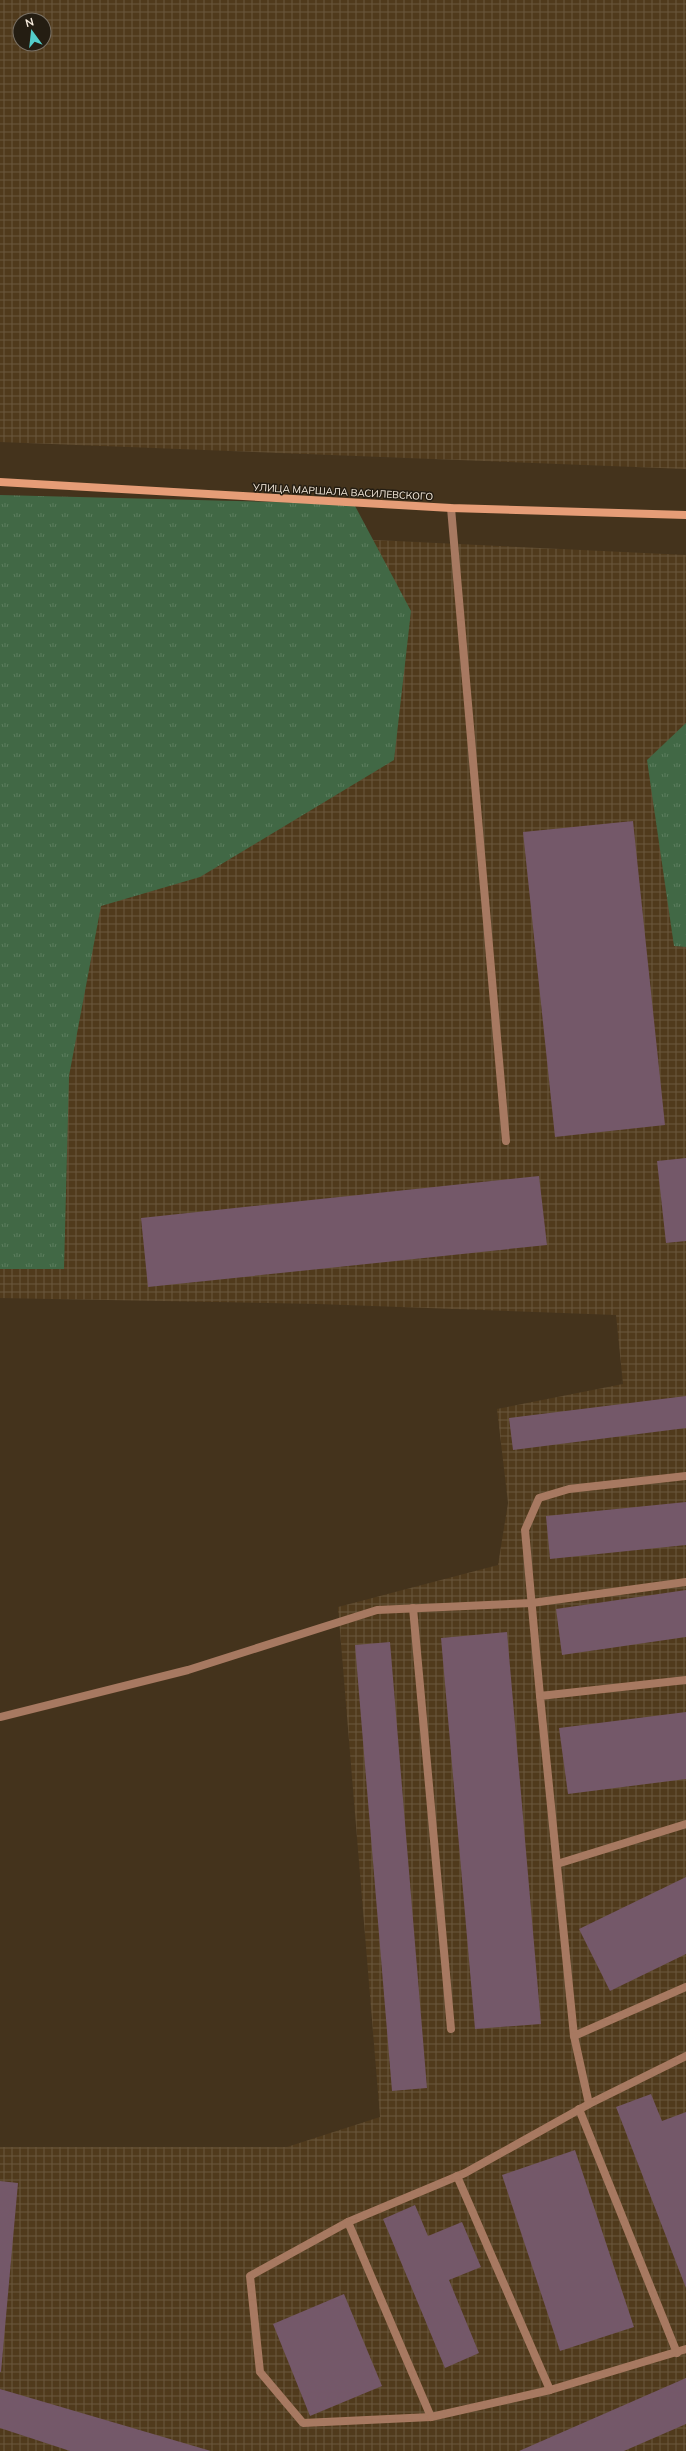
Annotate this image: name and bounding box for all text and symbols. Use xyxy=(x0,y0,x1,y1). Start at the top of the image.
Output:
north arrow xyxy=(12,12,52,52)
text: N xyxy=(24,15,35,30)
street label: УЛИЦА МАРШАЛА ВАСИЛЕВСКОГО xyxy=(251,481,434,503)

